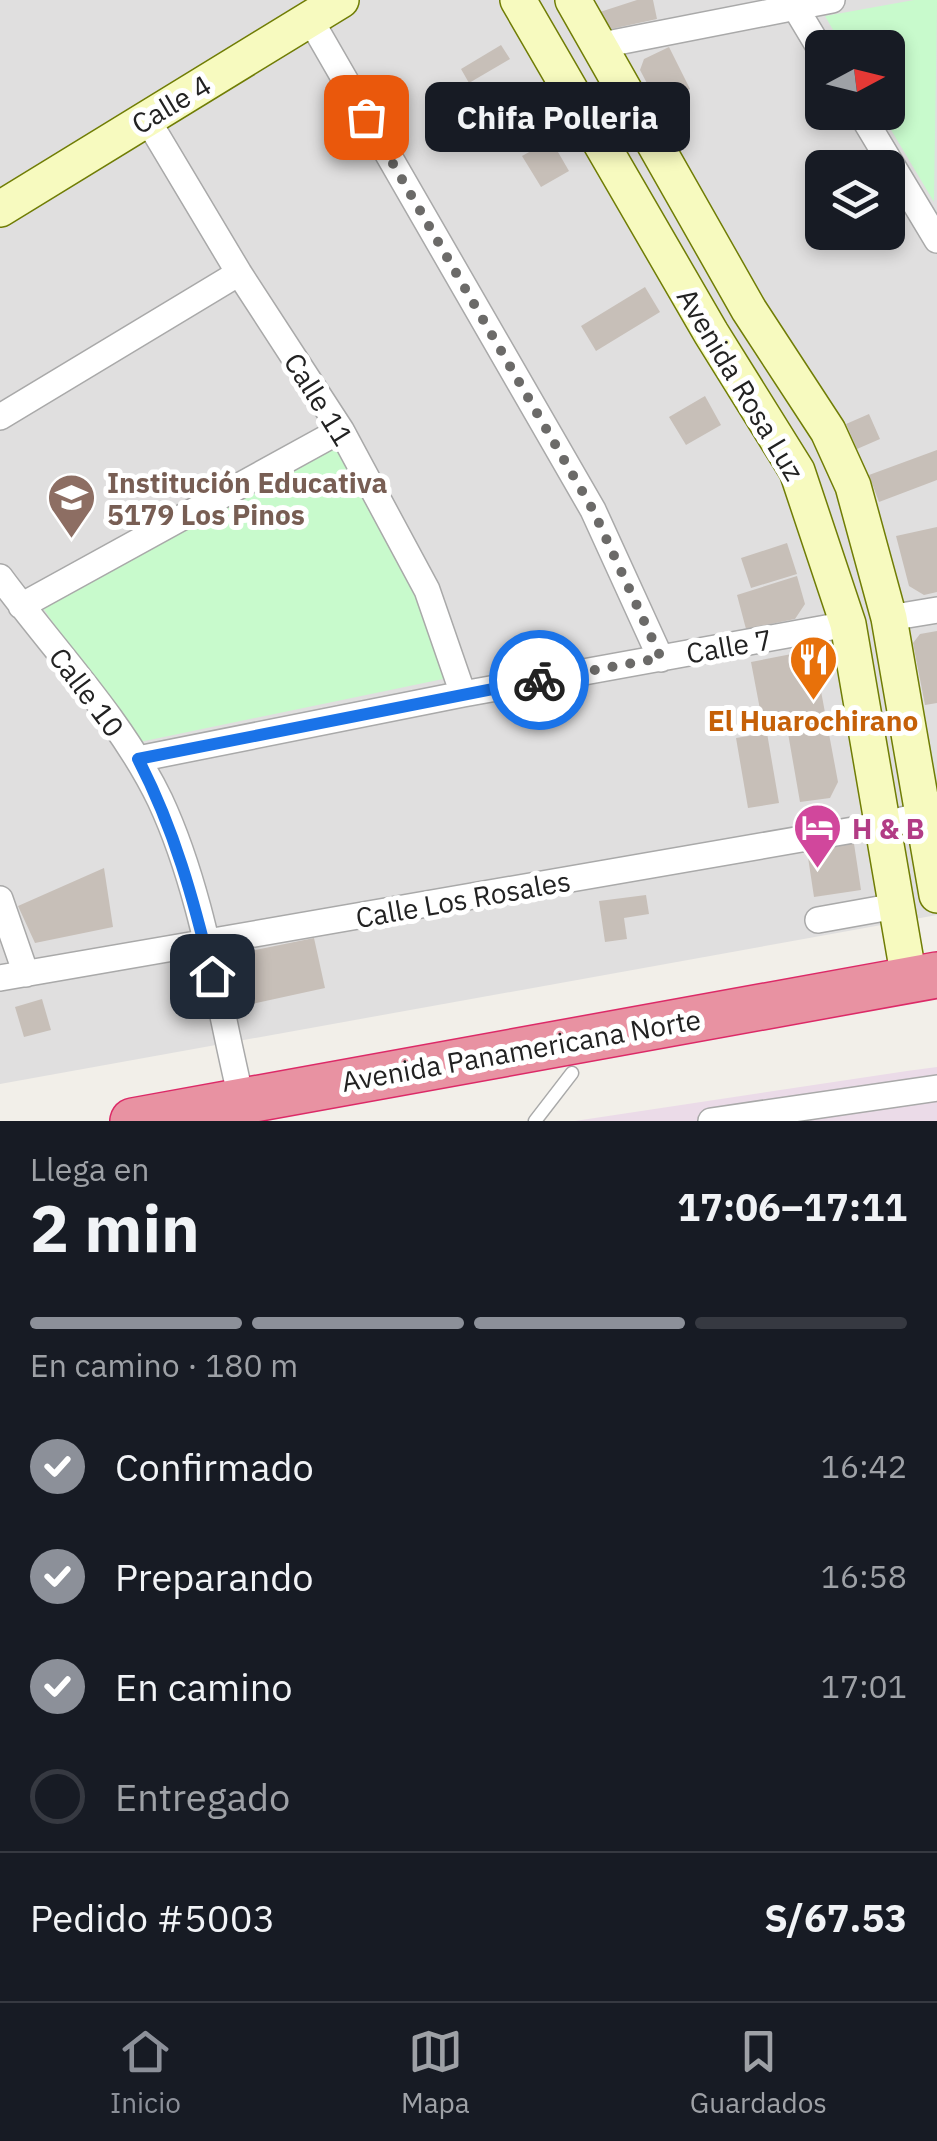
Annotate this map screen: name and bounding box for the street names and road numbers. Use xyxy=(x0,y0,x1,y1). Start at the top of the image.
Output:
street label: Calle 4 xyxy=(125,66,217,142)
street label: Avenida Rosa Luz xyxy=(669,281,813,487)
street label: Calle 11 xyxy=(276,346,362,452)
street label: Calle 7 xyxy=(683,620,775,672)
street label: Calle 10 xyxy=(41,640,133,744)
street label: Calle Los Rosales xyxy=(353,862,573,936)
street label: Avenida Panamericana Norte xyxy=(339,1000,703,1100)

